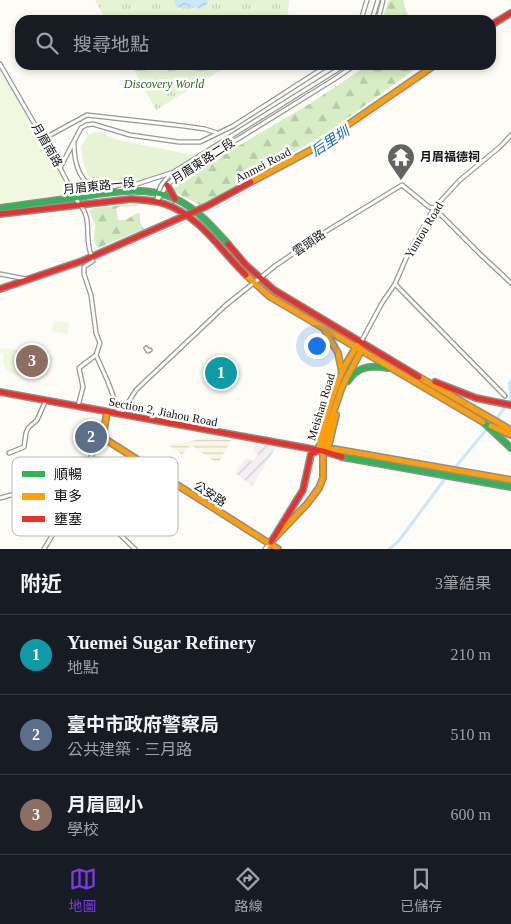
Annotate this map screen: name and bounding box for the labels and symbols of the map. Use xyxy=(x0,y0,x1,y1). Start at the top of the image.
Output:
park label: Discovery World xyxy=(123,77,205,91)
street label: 月眉南路 xyxy=(29,121,65,169)
water label: 后里圳 xyxy=(309,123,354,159)
street label: 月眉東路二段 xyxy=(169,136,237,186)
temple icon: 月眉福德祠 xyxy=(386,142,416,181)
street label: Anmei Road xyxy=(233,145,293,185)
place label: 月眉福德祠 xyxy=(420,150,480,164)
street label: 月眉東路一段 xyxy=(62,175,136,197)
street label: Yuntou Road xyxy=(402,199,446,261)
street label: 雲頭路 xyxy=(290,227,328,259)
your location xyxy=(304,333,330,359)
pin: 3 xyxy=(16,342,48,380)
pin: 1 xyxy=(205,354,237,392)
street label: Meishan Road xyxy=(304,372,338,442)
street label: Section 2, Jiahou Road xyxy=(107,395,219,429)
pin: 2 xyxy=(75,418,107,456)
legend xyxy=(12,457,178,536)
text: 順暢 xyxy=(54,467,82,482)
street label: 公安路 xyxy=(191,478,229,510)
text: 車多 xyxy=(54,489,82,504)
text: 壅塞 xyxy=(54,511,82,527)

